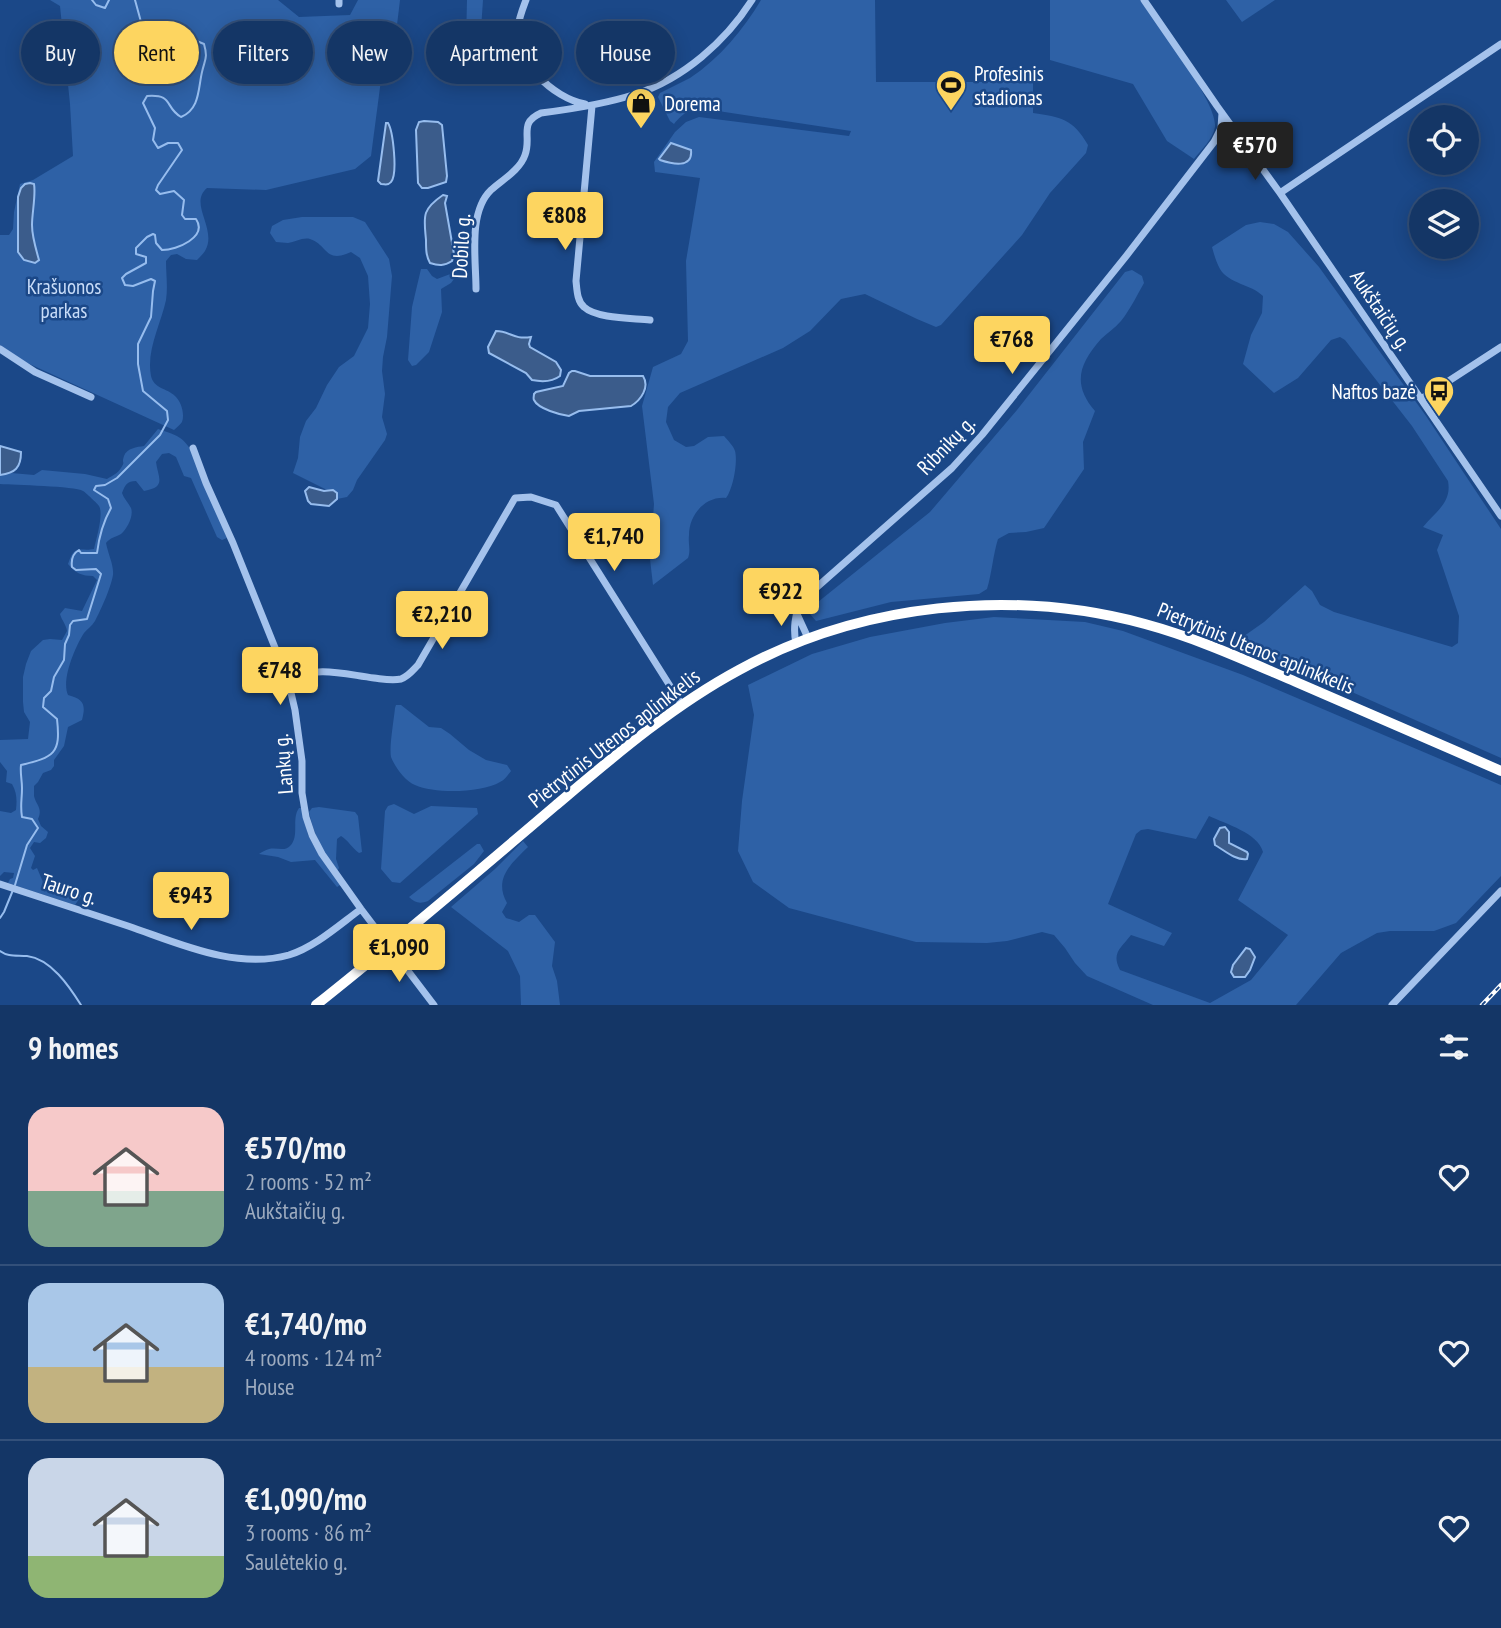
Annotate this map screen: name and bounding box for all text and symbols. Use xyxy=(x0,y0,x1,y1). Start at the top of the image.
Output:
chip: Buy xyxy=(21,21,100,84)
chip: Rent xyxy=(114,21,199,84)
chip: Filters xyxy=(213,21,313,84)
chip: New xyxy=(327,21,412,84)
chip: Apartment xyxy=(426,21,562,84)
chip: House xyxy=(576,21,675,84)
place label: Profesinis stadionas xyxy=(974,60,1044,111)
sports icon: Profesinis stadionas xyxy=(934,68,968,112)
shop icon: Dorema xyxy=(624,86,658,130)
place label: Dorema xyxy=(664,90,721,117)
map controls xyxy=(1409,105,1479,259)
button: locate xyxy=(1409,105,1479,175)
pin: €570 xyxy=(1214,122,1296,182)
text: €570 xyxy=(1233,130,1277,159)
button: layers xyxy=(1409,189,1479,259)
pin: €808 xyxy=(524,192,606,252)
text: €808 xyxy=(543,200,587,229)
street label: Dobilo g. xyxy=(446,213,476,279)
street label: Aukštaičių g. xyxy=(1344,265,1418,355)
park label: Krašuonos parkas xyxy=(27,273,101,324)
pin: €768 xyxy=(971,316,1053,376)
text: €768 xyxy=(990,324,1034,353)
bus stop icon: Naftos bazė xyxy=(1422,374,1456,418)
place label: Naftos bazė xyxy=(1331,378,1416,405)
street label: Ribnikų g. xyxy=(911,410,981,480)
pin: €1,740 xyxy=(557,514,671,573)
text: €1,740 xyxy=(584,521,644,550)
pin: €922 xyxy=(740,568,822,628)
text: €922 xyxy=(759,576,803,605)
pin: €2,210 xyxy=(385,592,499,651)
street label: Pietrytinis Utenos aplinkkelis xyxy=(1153,596,1359,700)
text: €2,210 xyxy=(412,599,472,628)
pin: €748 xyxy=(239,648,321,707)
text: €748 xyxy=(258,655,302,684)
street label: Pietrytinis Utenos aplinkkelis xyxy=(523,663,705,813)
street label: Lankų g. xyxy=(267,733,299,795)
street label: Tauro g. xyxy=(38,867,100,911)
pin: €943 xyxy=(150,872,232,932)
text: €943 xyxy=(169,880,213,909)
pin: €1,090 xyxy=(342,925,456,984)
text: €1,090 xyxy=(369,932,429,961)
text: 9 homes xyxy=(28,1028,119,1067)
icon: filters xyxy=(1435,1028,1473,1066)
text: €570/mo xyxy=(245,1128,346,1167)
icon: home xyxy=(84,1135,168,1219)
icon: heart xyxy=(1435,1158,1473,1196)
text: 2 rooms · 52 m² xyxy=(245,1167,372,1196)
text: Aukštaičių g. xyxy=(245,1196,345,1225)
text: €1,740/mo xyxy=(245,1304,367,1343)
icon: home xyxy=(84,1311,168,1395)
icon: heart xyxy=(1435,1334,1473,1372)
text: 4 rooms · 124 m² xyxy=(245,1343,382,1372)
text: House xyxy=(245,1372,295,1401)
text: €1,090/mo xyxy=(245,1479,367,1518)
icon: home xyxy=(84,1486,168,1570)
icon: heart xyxy=(1435,1509,1473,1547)
text: 3 rooms · 86 m² xyxy=(245,1518,372,1547)
text: Saulėtekio g. xyxy=(245,1547,347,1576)

